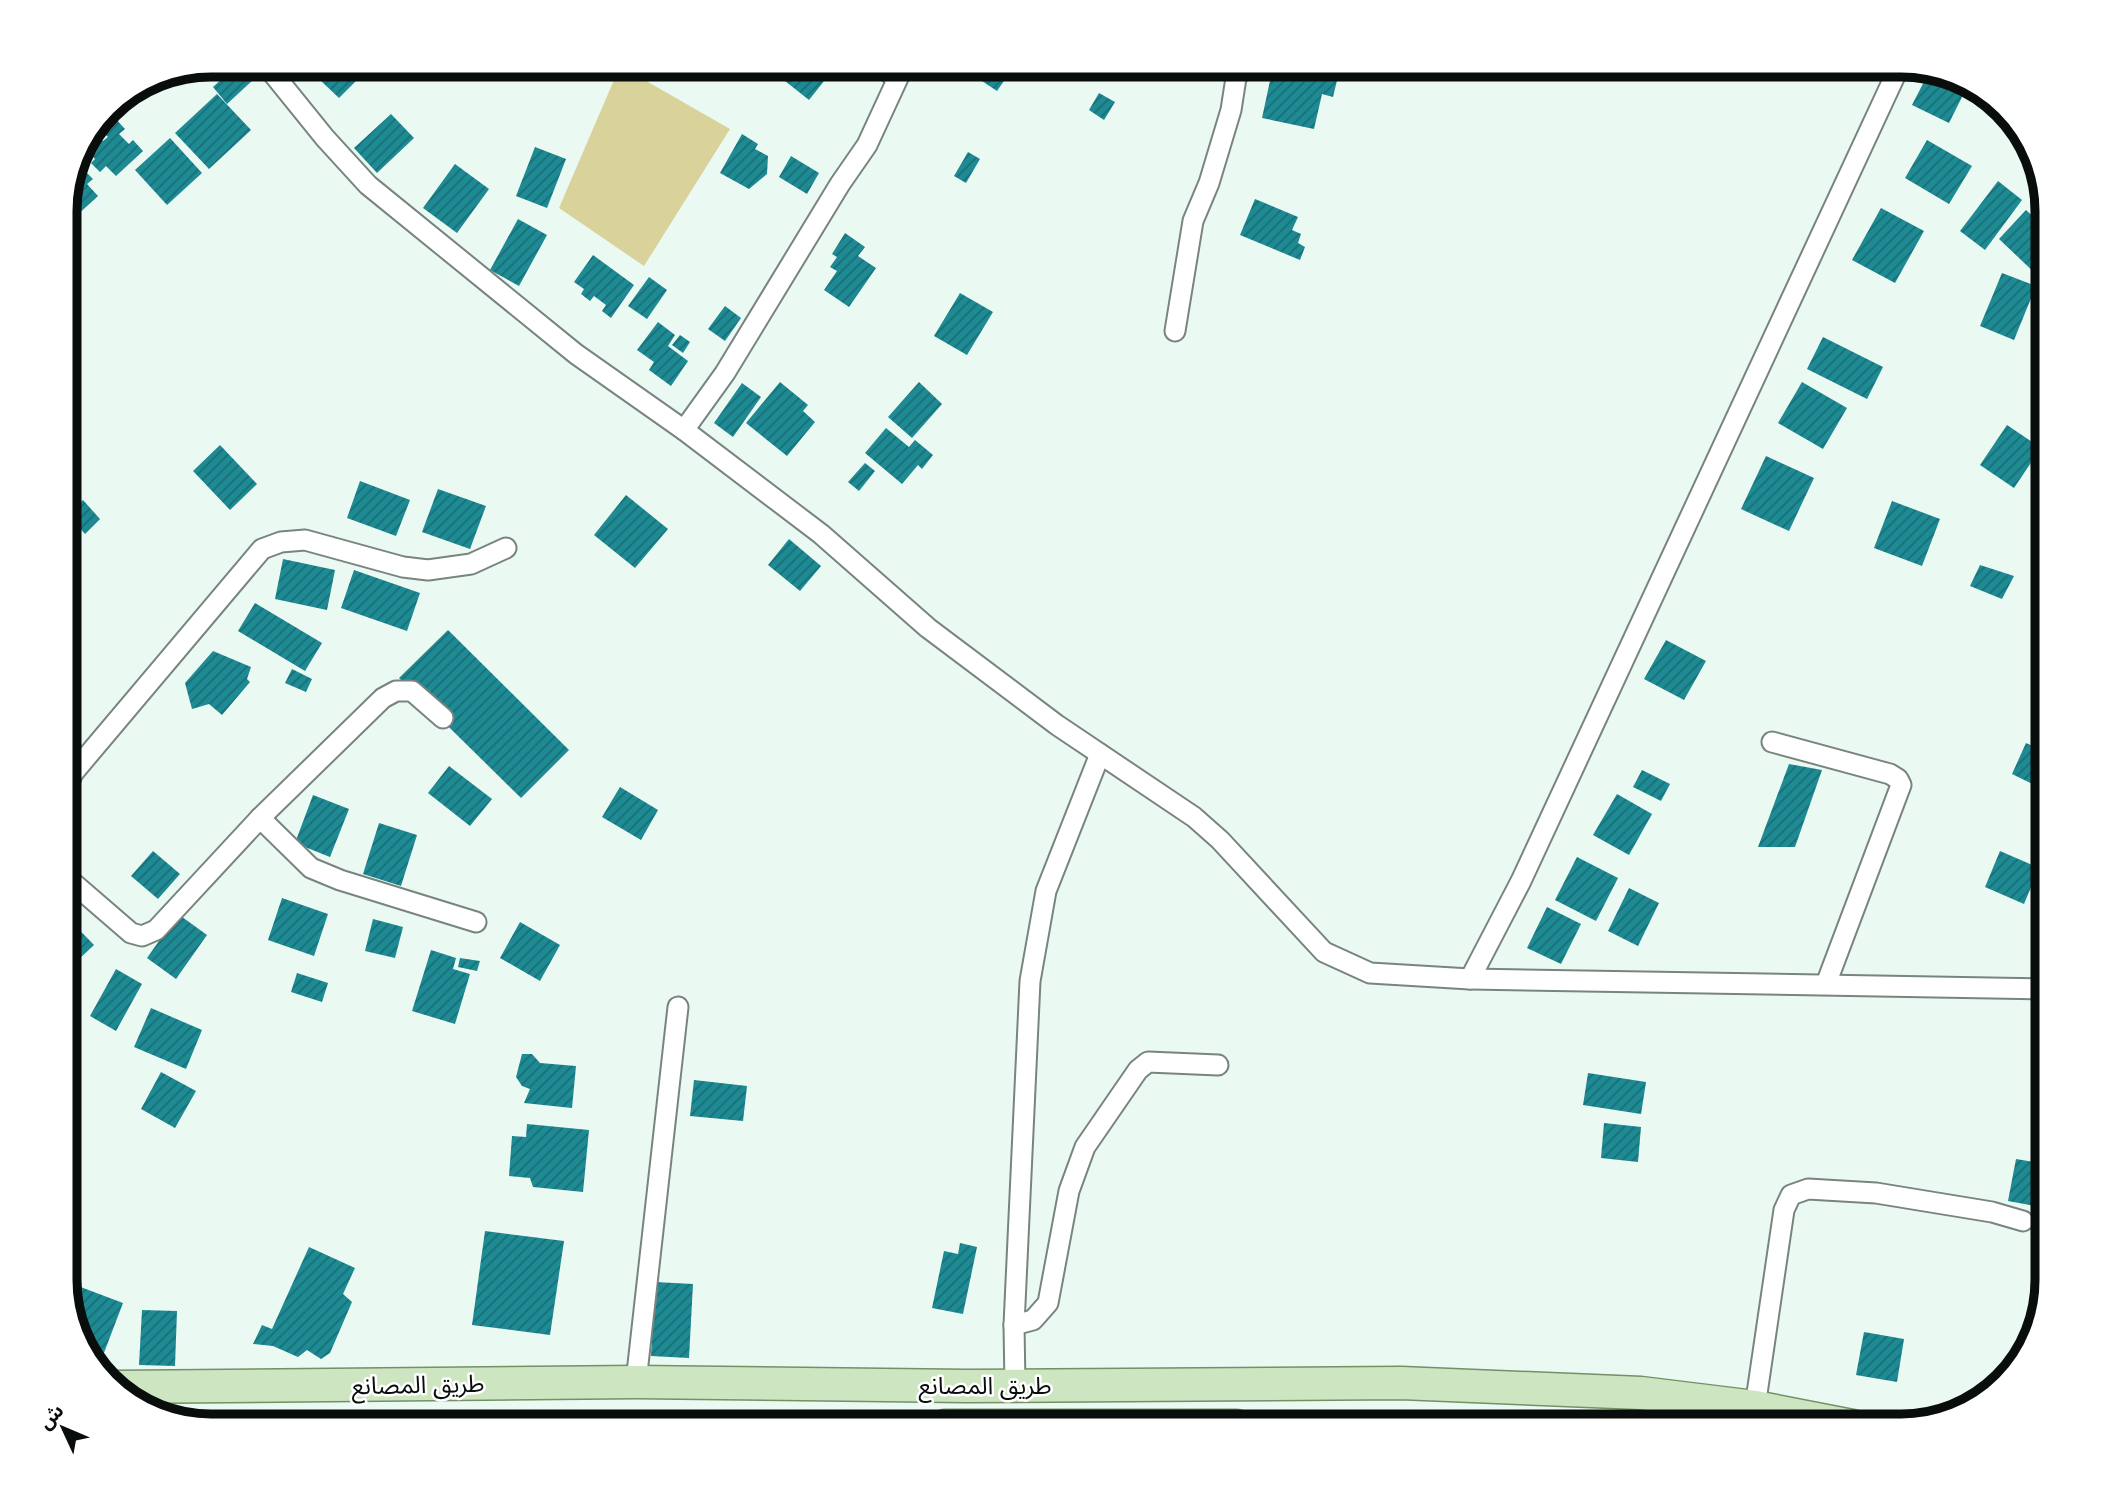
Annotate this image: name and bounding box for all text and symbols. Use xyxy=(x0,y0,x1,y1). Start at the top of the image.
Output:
street label: طريق المصانع xyxy=(351,1368,485,1403)
street label: طريق المصانع xyxy=(919,1370,1051,1403)
north arrow xyxy=(28,1393,98,1463)
text: ش xyxy=(33,1398,68,1434)

